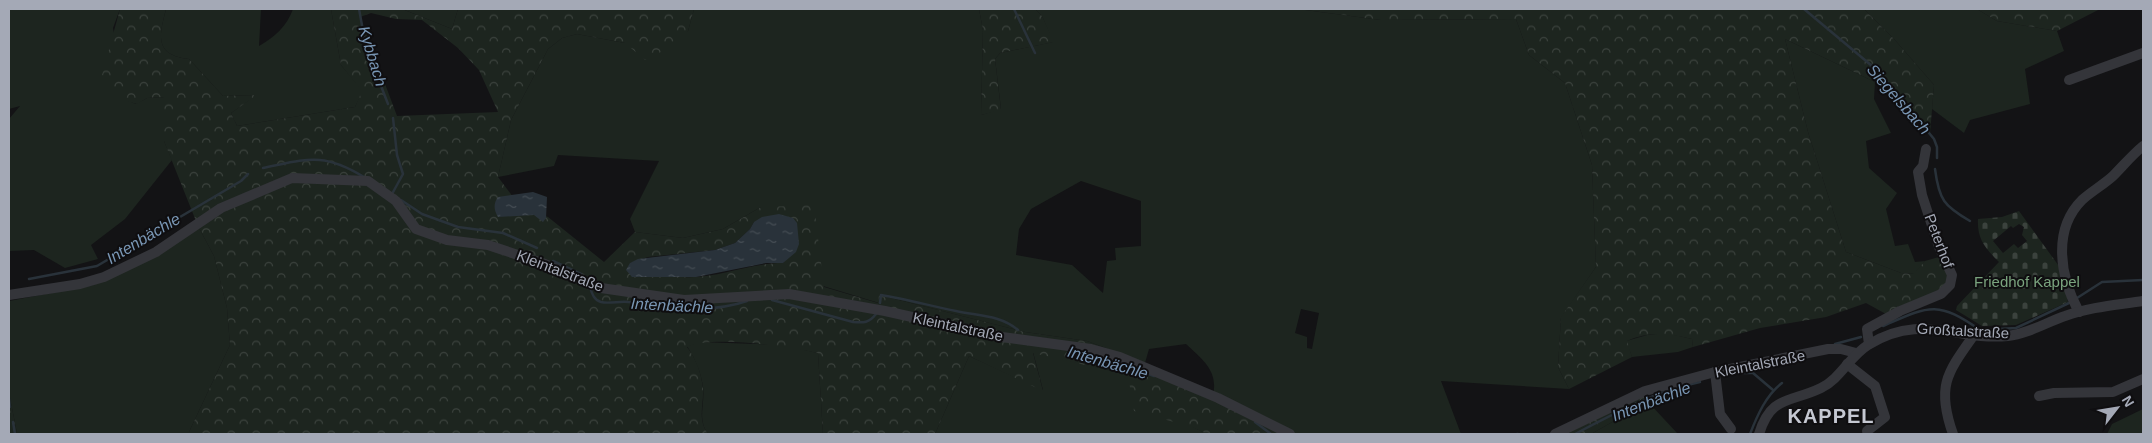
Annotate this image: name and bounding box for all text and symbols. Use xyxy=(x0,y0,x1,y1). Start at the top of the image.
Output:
water label: Kybbach xyxy=(355,24,390,89)
water label: Siegelsbach xyxy=(1864,61,1934,138)
water label: Intenbächle xyxy=(103,210,183,267)
street label: Peterhof xyxy=(1921,211,1958,271)
street label: Kleintalstraße xyxy=(514,246,606,295)
park label: Friedhof Kappel xyxy=(1974,273,2080,290)
water label: Intenbächle xyxy=(630,295,714,316)
street label: Kleintalstraße xyxy=(911,309,1005,344)
street label: Großtalstraße xyxy=(1916,320,2010,341)
water label: Intenbächle xyxy=(1066,343,1150,382)
street label: Kleintalstraße xyxy=(1713,346,1807,381)
water label: Intenbächle xyxy=(1610,379,1693,424)
north arrow xyxy=(2092,383,2142,433)
text: N xyxy=(2119,393,2138,410)
district label: KAPPEL xyxy=(1787,405,1875,427)

